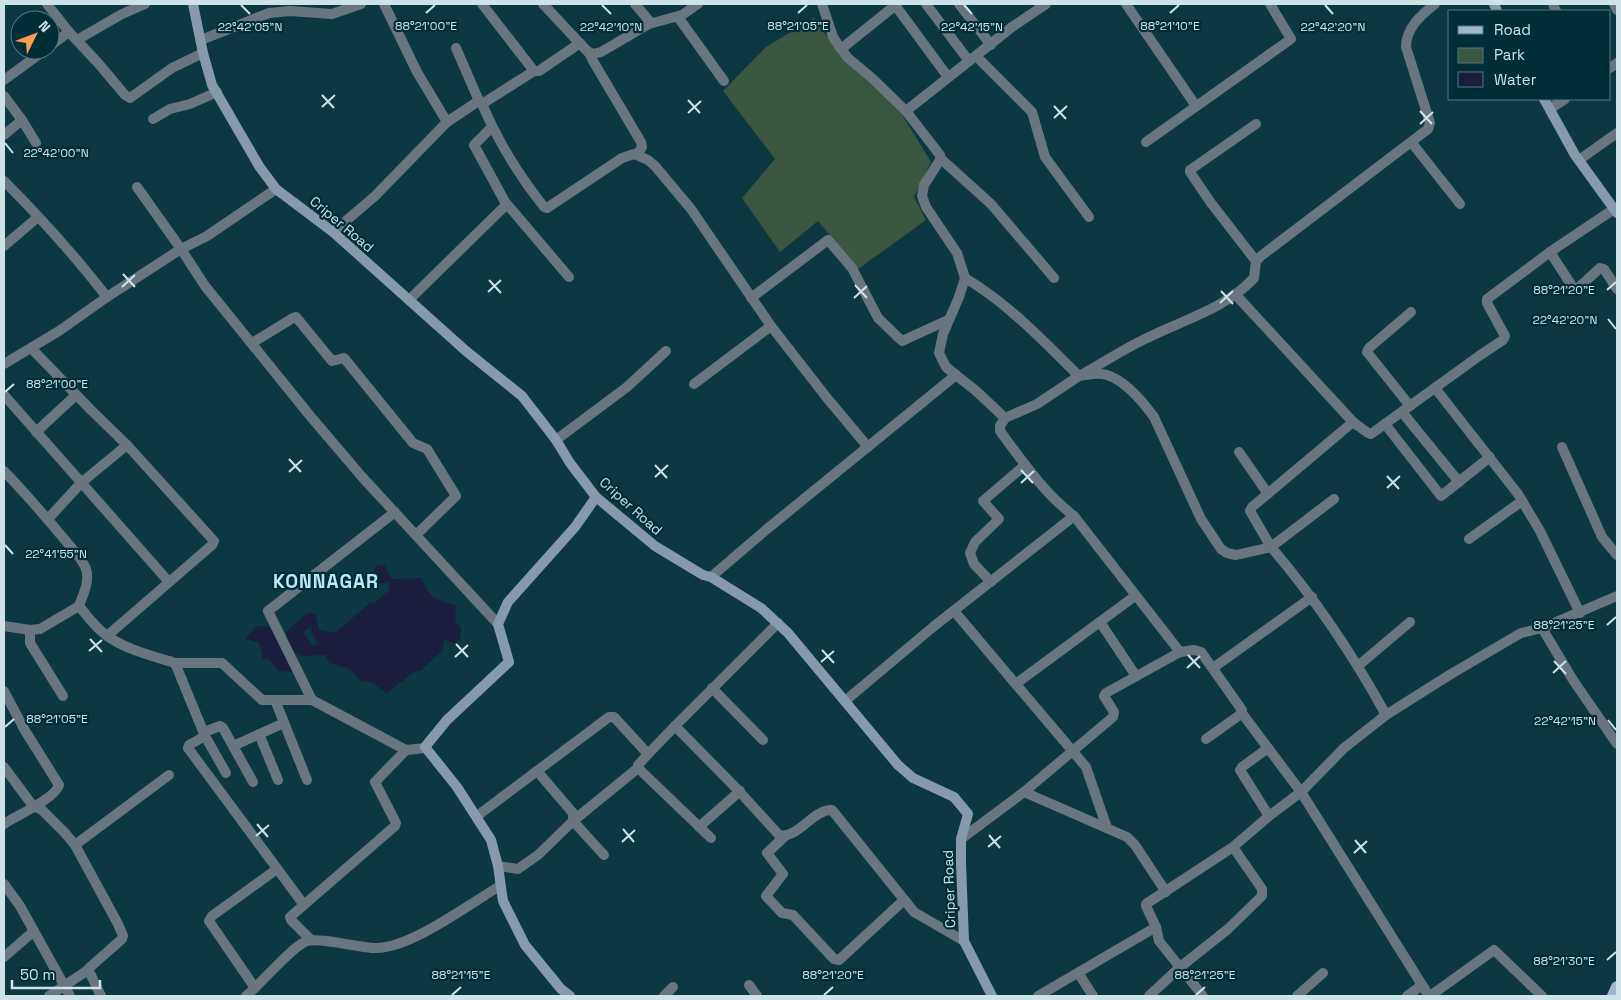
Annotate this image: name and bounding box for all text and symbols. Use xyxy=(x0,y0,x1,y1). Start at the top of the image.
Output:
north arrow xyxy=(10,10,60,60)
legend xyxy=(1448,10,1611,100)
text: N xyxy=(35,17,54,36)
text: 88°21'00"E xyxy=(395,18,457,34)
text: 88°21'05"E xyxy=(767,18,829,34)
text: 88°21'10"E xyxy=(1140,18,1200,34)
text: 22°42'05"N xyxy=(218,19,282,35)
text: 22°42'10"N xyxy=(580,19,642,35)
text: 22°42'15"N xyxy=(941,19,1003,35)
text: 22°42'20"N xyxy=(1301,19,1365,35)
text: Road xyxy=(1494,20,1531,39)
text: Park xyxy=(1494,45,1525,64)
text: Water xyxy=(1494,70,1537,89)
text: 22°42'00"N xyxy=(23,145,89,161)
street label: Criper Road xyxy=(306,192,378,256)
text: 88°21'20"E xyxy=(1533,282,1595,298)
text: 22°42'20"N xyxy=(1533,312,1597,328)
text: 88°21'00"E xyxy=(26,376,88,392)
street label: Criper Road xyxy=(596,473,666,539)
text: 22°41'55"N xyxy=(25,546,87,562)
district label: KONNAGAR xyxy=(273,569,379,594)
text: 88°21'25"E xyxy=(1533,617,1595,633)
text: 88°21'05"E xyxy=(26,711,88,727)
text: 22°42'15"N xyxy=(1534,713,1596,729)
street label: Criper Road xyxy=(939,850,959,928)
text: 88°21'30"E xyxy=(1533,953,1595,969)
scale bar xyxy=(12,958,100,990)
text: 50 m xyxy=(20,965,55,984)
text: 88°21'15"E xyxy=(432,967,491,983)
text: 88°21'20"E xyxy=(802,967,864,983)
text: 88°21'25"E xyxy=(1174,967,1236,983)

